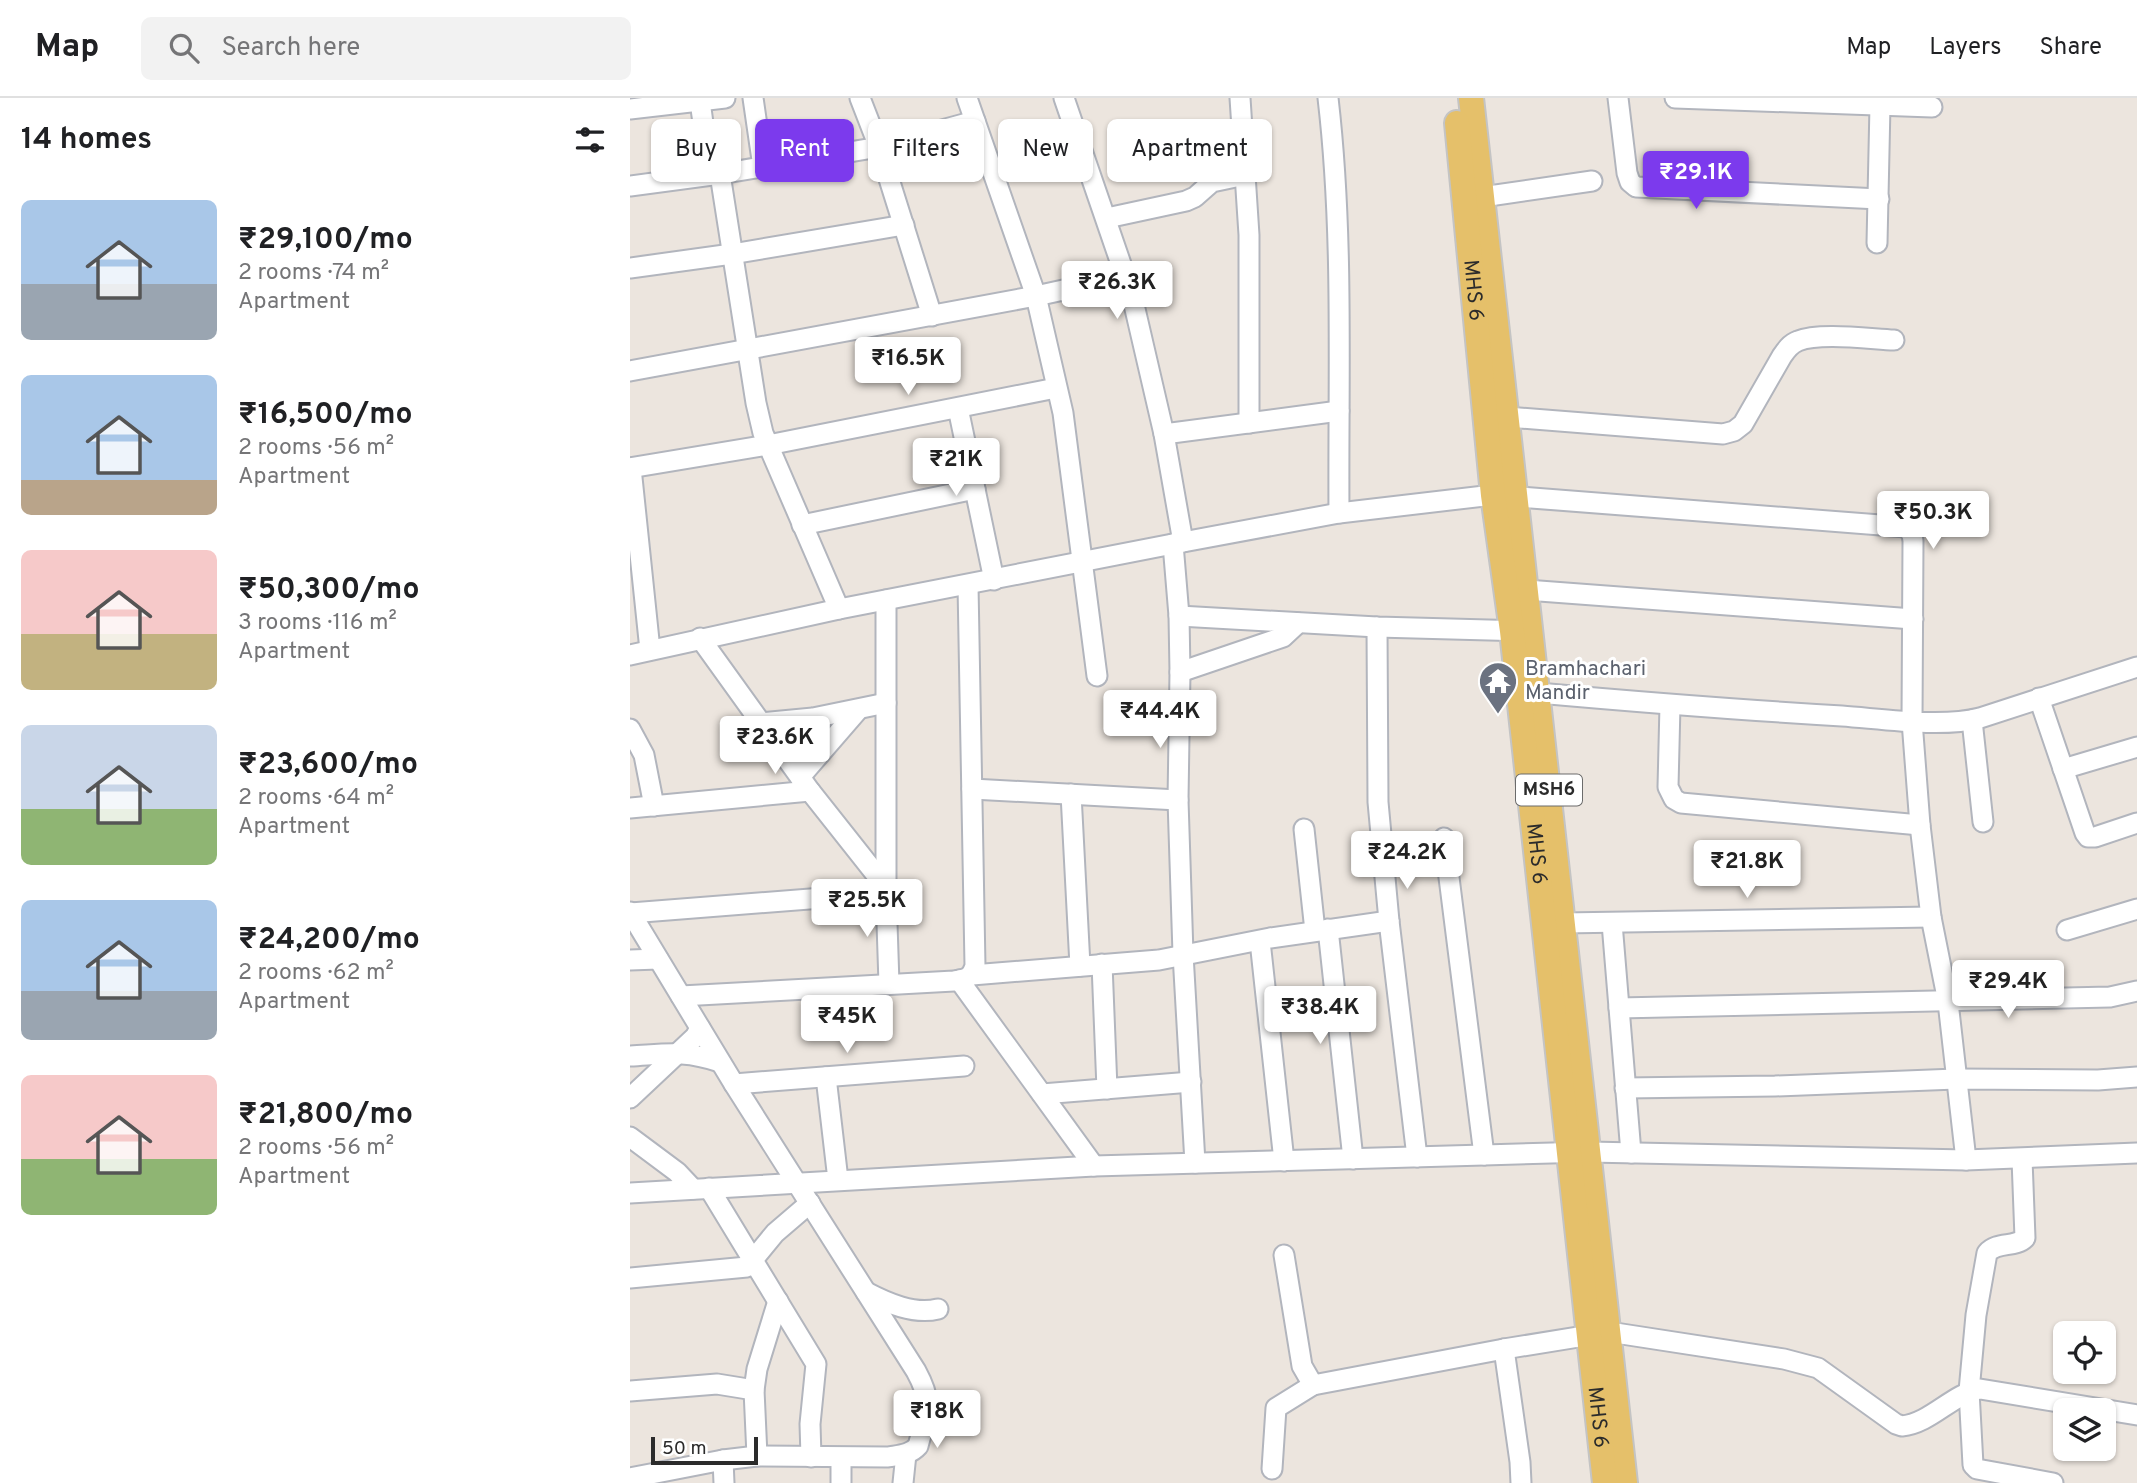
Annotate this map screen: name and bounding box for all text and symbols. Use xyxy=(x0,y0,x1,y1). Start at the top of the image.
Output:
search box xyxy=(141,17,631,80)
text: Map xyxy=(35,27,99,69)
icon: search xyxy=(165,29,203,67)
text: Search here xyxy=(221,32,360,65)
text: Map xyxy=(1846,33,1891,63)
text: Layers xyxy=(1929,33,2001,63)
text: Share xyxy=(2039,33,2102,63)
chip: Buy xyxy=(651,119,741,182)
chip: Rent xyxy=(755,119,854,182)
chip: Filters xyxy=(868,119,984,182)
chip: New xyxy=(998,119,1093,182)
chip: Apartment xyxy=(1107,119,1272,182)
icon: filters xyxy=(571,121,609,159)
text: 14 homes xyxy=(21,122,152,159)
pin: ₹29.1K xyxy=(1639,152,1753,211)
text: ₹29.1K xyxy=(1659,159,1733,188)
text: ₹29,100/mo xyxy=(238,222,413,259)
icon: home xyxy=(77,228,161,312)
street label: MHS 6 xyxy=(1457,258,1490,322)
text: 2 rooms · 74 m² xyxy=(238,259,389,288)
pin: ₹26.3K xyxy=(1060,262,1174,321)
text: ₹26.3K xyxy=(1078,269,1156,298)
text: Apartment xyxy=(238,288,350,317)
pin: ₹16.5K xyxy=(851,338,965,397)
text: ₹16.5K xyxy=(871,345,945,374)
text: ₹16,500/mo xyxy=(238,397,413,434)
icon: home xyxy=(77,403,161,487)
text: 2 rooms · 56 m² xyxy=(238,434,394,463)
pin: ₹21K xyxy=(915,438,997,498)
text: ₹21K xyxy=(929,446,983,475)
text: Apartment xyxy=(238,463,350,492)
pin: ₹50.3K xyxy=(1876,491,1990,551)
text: ₹50.3K xyxy=(1893,499,1973,528)
text: ₹50,300/mo xyxy=(238,572,419,609)
icon: home xyxy=(77,578,161,662)
text: 3 rooms · 116 m² xyxy=(238,609,397,638)
text: Apartment xyxy=(238,638,350,667)
place label: Bramhachari Mandir xyxy=(1525,656,1646,707)
temple icon: Bramhachari Mandir xyxy=(1477,660,1519,715)
pin: ₹44.4K xyxy=(1103,690,1217,750)
text: ₹44.4K xyxy=(1119,698,1201,727)
pin: ₹23.6K xyxy=(718,716,832,776)
text: ₹23.6K xyxy=(736,724,814,753)
text: ₹23,600/mo xyxy=(238,747,418,784)
icon: home xyxy=(77,753,161,837)
road number: MSH6 xyxy=(1516,775,1582,806)
text: 2 rooms · 64 m² xyxy=(238,784,394,813)
text: Apartment xyxy=(238,813,350,842)
street label: MHS 6 xyxy=(1520,822,1553,886)
pin: ₹24.2K xyxy=(1350,832,1464,891)
text: ₹24.2K xyxy=(1367,839,1447,868)
pin: ₹21.8K xyxy=(1690,840,1804,900)
text: ₹21.8K xyxy=(1710,848,1784,877)
pin: ₹25.5K xyxy=(810,880,924,939)
text: ₹25.5K xyxy=(827,887,907,916)
text: ₹24,200/mo xyxy=(238,922,420,959)
icon: home xyxy=(77,928,161,1012)
text: 2 rooms · 62 m² xyxy=(238,959,394,988)
pin: ₹29.4K xyxy=(1951,960,2065,1020)
text: ₹29.4K xyxy=(1968,968,2048,997)
pin: ₹38.4K xyxy=(1263,986,1377,1046)
text: Apartment xyxy=(238,988,350,1017)
text: ₹38.4K xyxy=(1280,994,1360,1023)
pin: ₹45K xyxy=(806,996,888,1055)
text: ₹45K xyxy=(817,1003,877,1032)
text: ₹21,800/mo xyxy=(238,1097,413,1134)
icon: home xyxy=(77,1103,161,1187)
text: 2 rooms · 56 m² xyxy=(238,1134,394,1163)
text: Apartment xyxy=(238,1163,350,1192)
map controls xyxy=(2053,1321,2116,1461)
button: locate xyxy=(2053,1321,2116,1384)
street label: MHS 6 xyxy=(1581,1385,1615,1449)
pin: ₹18K xyxy=(896,1390,978,1450)
text: ₹18K xyxy=(910,1398,964,1427)
button: layers xyxy=(2053,1398,2116,1461)
scale bar xyxy=(651,1434,758,1466)
text: 50 m xyxy=(662,1437,707,1461)

